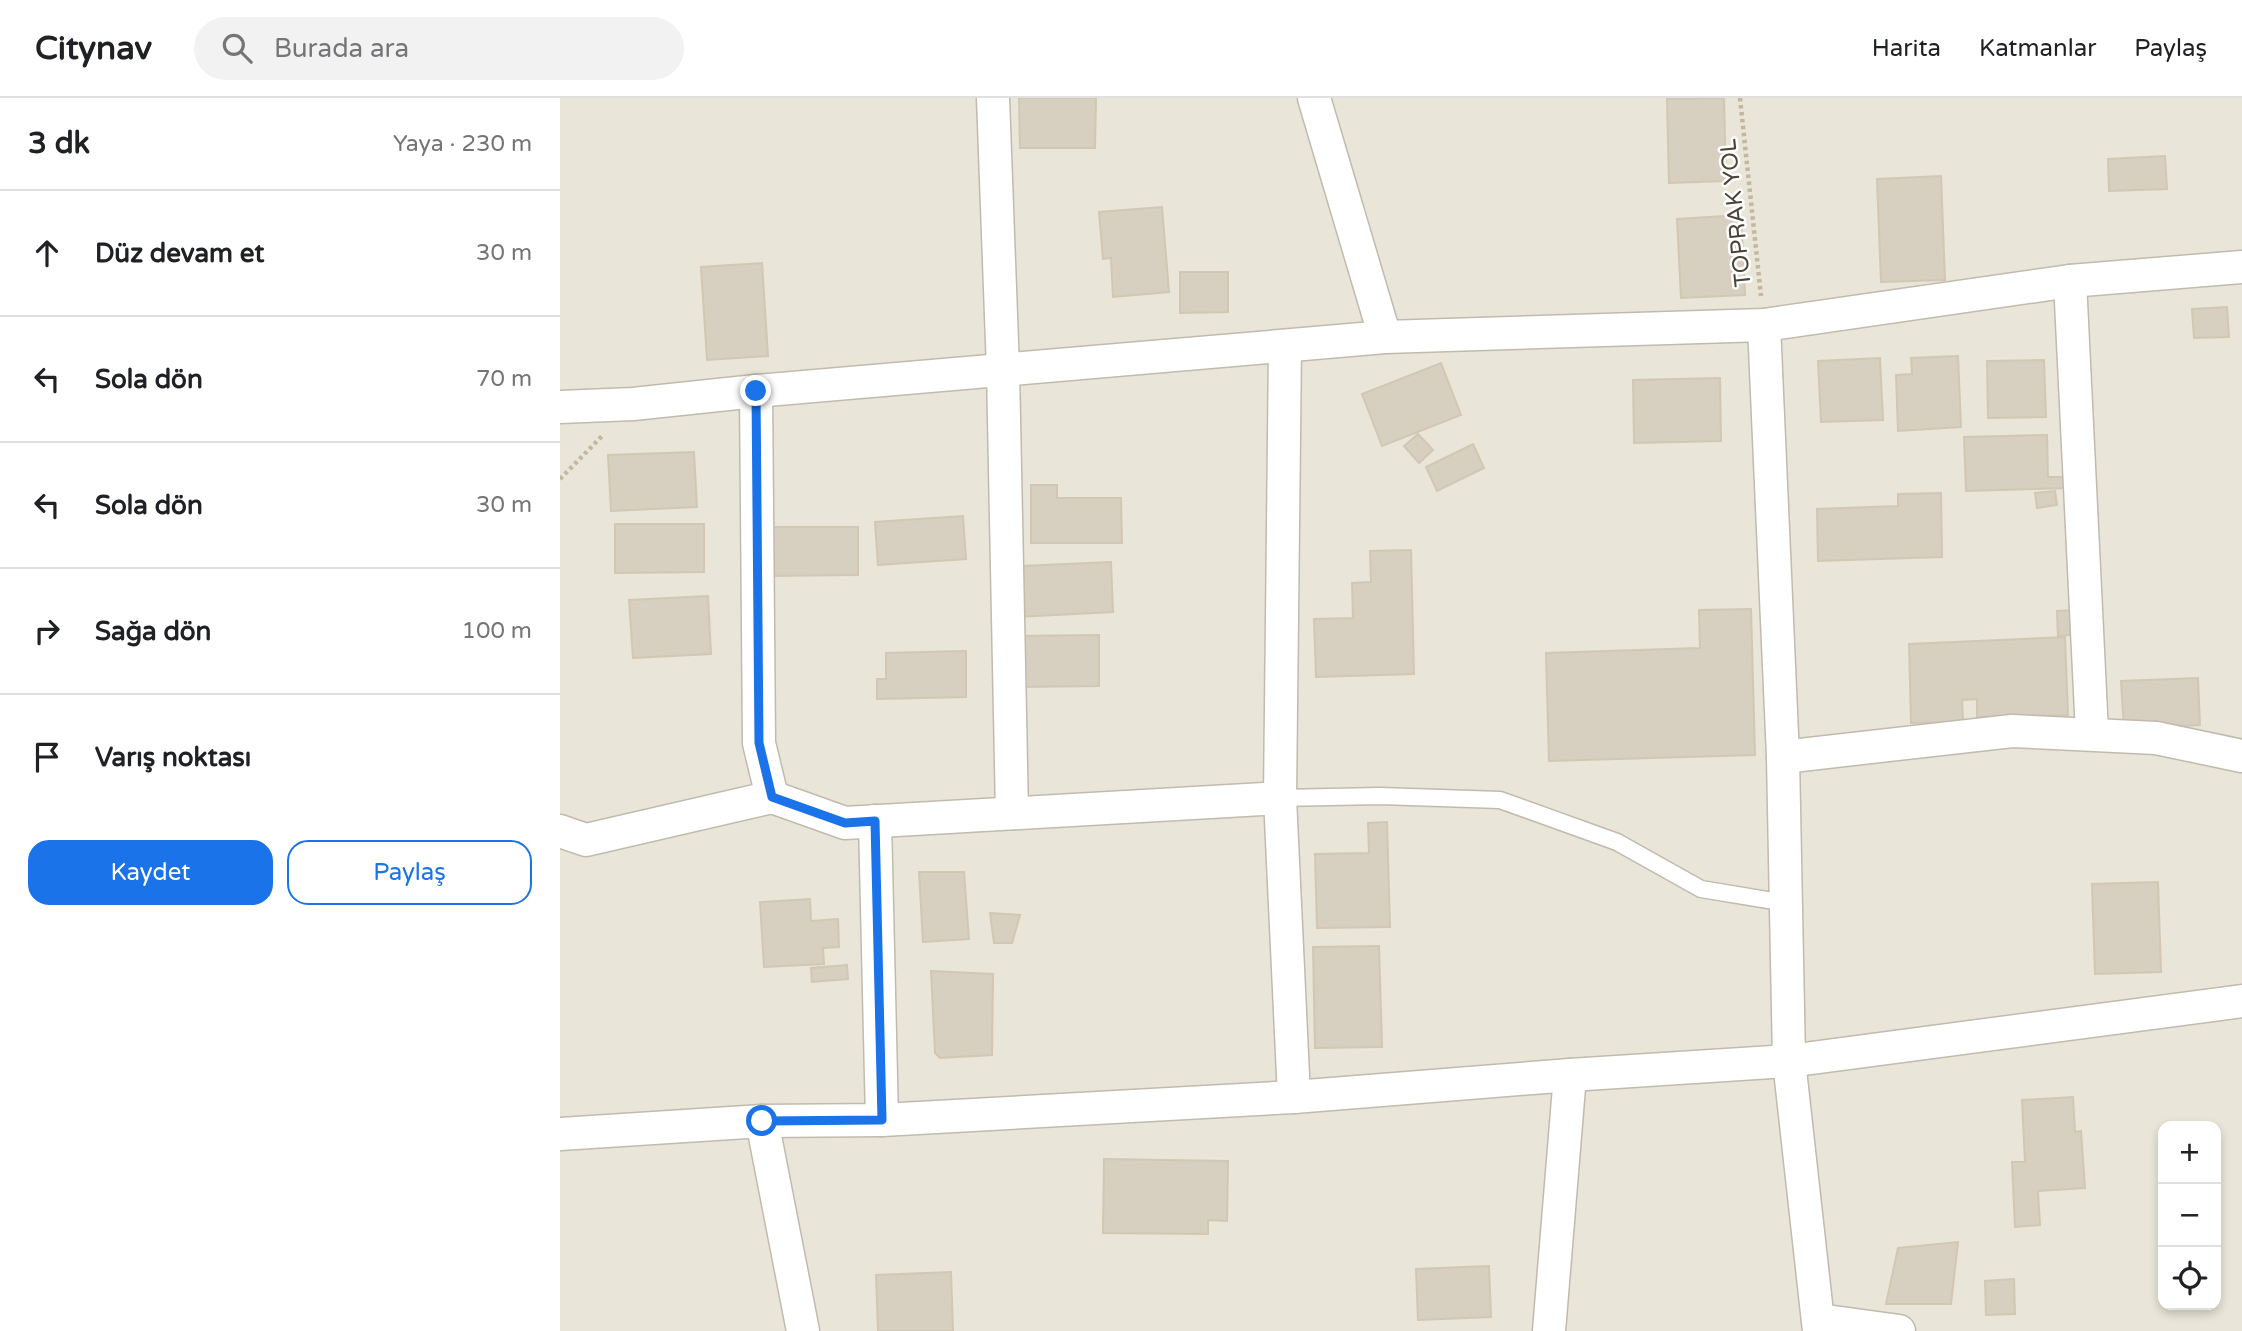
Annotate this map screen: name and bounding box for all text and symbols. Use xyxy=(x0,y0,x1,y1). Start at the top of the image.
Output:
search box xyxy=(194,17,684,80)
text: Citynav xyxy=(35,29,152,68)
icon: search xyxy=(218,29,256,67)
text: Burada ara xyxy=(274,33,409,64)
text: Harita xyxy=(1872,34,1941,63)
text: Katmanlar xyxy=(1979,34,2096,63)
text: Paylaş xyxy=(2134,34,2207,63)
text: 3 dk xyxy=(28,125,90,162)
text: Yaya · 230 m xyxy=(393,130,532,158)
street label: TOPRAK YOL xyxy=(1714,138,1758,288)
icon: ahead xyxy=(28,234,66,272)
text: Düz devam et xyxy=(95,238,264,269)
text: 30 m xyxy=(476,239,532,267)
icon: left xyxy=(28,360,66,398)
text: Sola dön xyxy=(95,364,203,395)
text: 70 m xyxy=(476,365,532,393)
route end xyxy=(740,375,771,406)
icon: left xyxy=(28,486,66,524)
text: Sola dön xyxy=(95,490,203,521)
text: 30 m xyxy=(476,491,532,519)
icon: right xyxy=(28,612,66,650)
text: Sağa dön xyxy=(95,616,211,647)
text: 100 m xyxy=(462,617,532,645)
icon: arrive xyxy=(28,738,66,776)
text: Varış noktası xyxy=(95,742,251,773)
button: Kaydet xyxy=(28,840,273,905)
button: Paylaş xyxy=(287,840,532,905)
route start xyxy=(746,1105,777,1136)
map controls xyxy=(2158,1121,2221,1310)
button: + xyxy=(2158,1121,2221,1184)
button: − xyxy=(2158,1184,2221,1247)
button: locate xyxy=(2158,1247,2221,1310)

